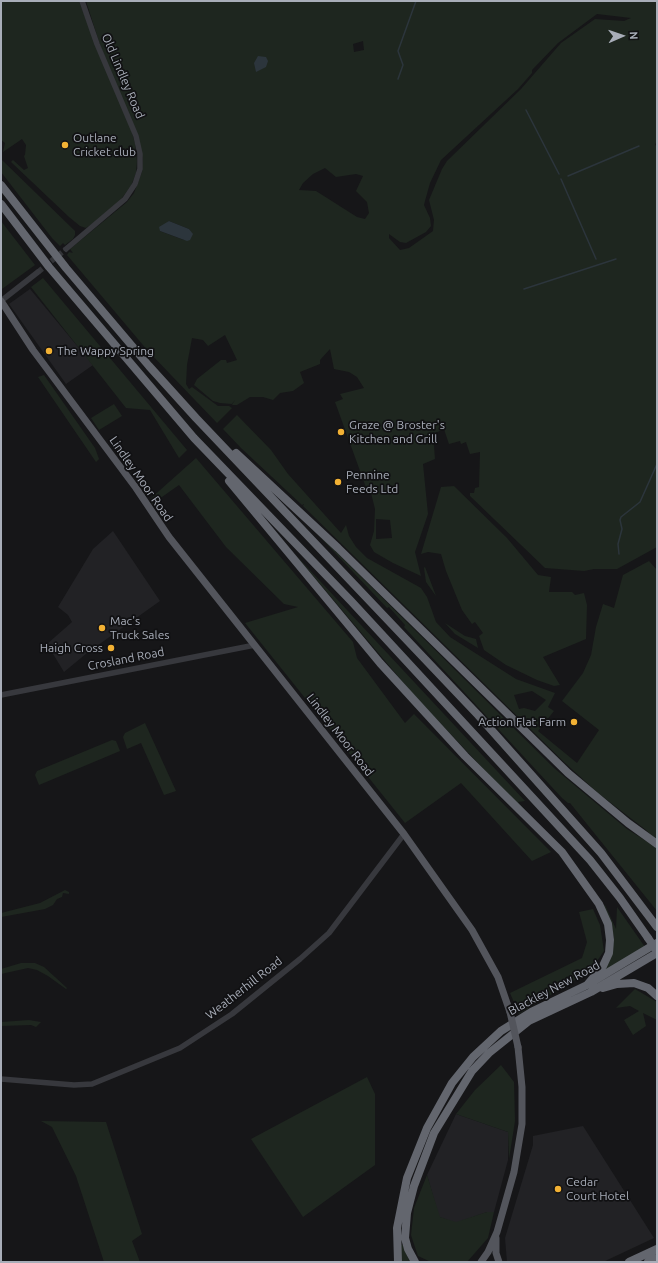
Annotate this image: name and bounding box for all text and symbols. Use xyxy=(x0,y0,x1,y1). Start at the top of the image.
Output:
north arrow xyxy=(602,16,642,56)
street label: Old Lindley Road xyxy=(99,31,147,121)
text: N xyxy=(628,31,640,40)
place label: Outlane Cricket club xyxy=(73,131,136,159)
marker: Outlane Cricket club xyxy=(60,140,70,150)
place label: The Wappy Spring xyxy=(57,344,154,358)
marker: The Wappy Spring xyxy=(44,346,54,356)
place label: Graze @ Broster's Kitchen and Grill xyxy=(349,418,445,446)
marker: Graze @ Broster's Kitchen and Grill xyxy=(336,427,346,437)
street label: Lindley Moor Road xyxy=(106,434,176,524)
place label: Pennine Feeds Ltd xyxy=(346,468,398,496)
marker: Pennine Feeds Ltd xyxy=(333,477,343,487)
place label: Mac's Truck Sales xyxy=(110,614,169,642)
marker: Mac's Truck Sales xyxy=(97,623,107,633)
place label: Haigh Cross xyxy=(40,641,103,655)
marker: Haigh Cross xyxy=(106,643,116,653)
street label: Crosland Road xyxy=(86,645,166,673)
street label: Lindley Moor Road xyxy=(303,691,377,779)
place label: Action Flat Farm xyxy=(478,715,566,729)
marker: Action Flat Farm xyxy=(569,717,579,727)
street label: Weatherhill Road xyxy=(203,954,285,1022)
street label: Blackley New Road xyxy=(506,958,602,1018)
place label: Cedar Court Hotel xyxy=(566,1175,629,1203)
marker: Cedar Court Hotel xyxy=(553,1184,563,1194)

